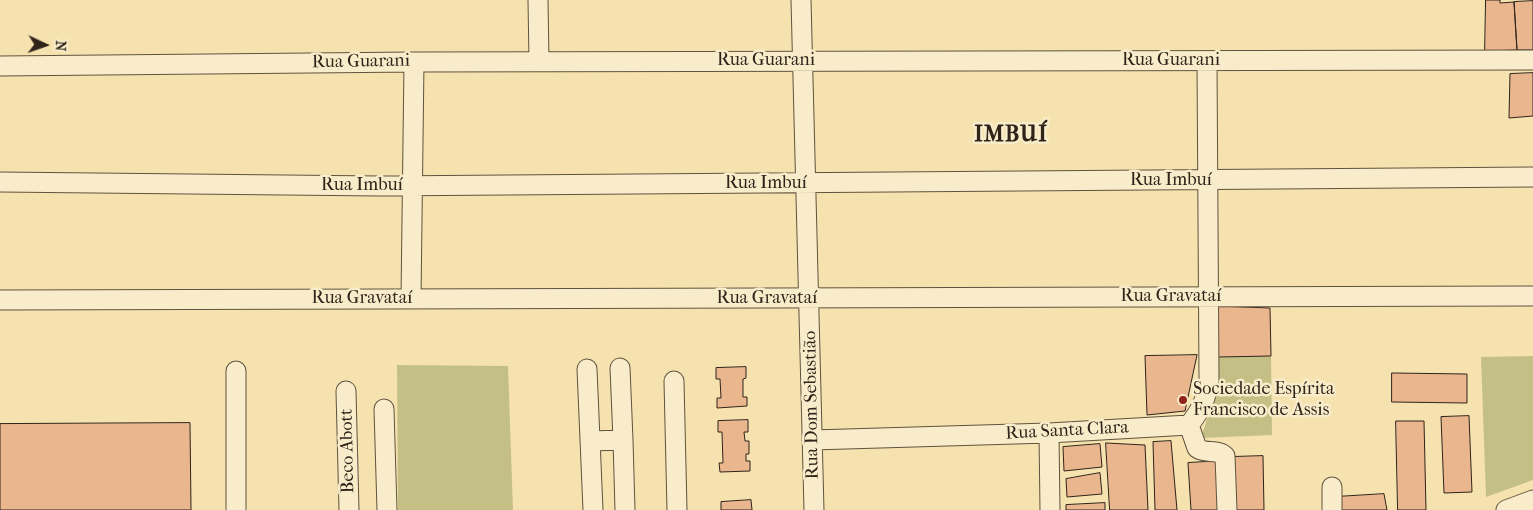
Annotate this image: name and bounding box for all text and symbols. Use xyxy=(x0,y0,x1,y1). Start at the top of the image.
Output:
north arrow xyxy=(20,20,70,70)
text: N xyxy=(52,40,69,52)
street label: Rua Guarani xyxy=(312,50,410,74)
street label: Rua Guarani xyxy=(717,50,815,72)
street label: Rua Guarani xyxy=(1122,50,1220,72)
district label: IMBUÍ xyxy=(974,123,1048,149)
street label: Rua Imbuí xyxy=(1130,170,1212,192)
street label: Rua Imbuí xyxy=(725,173,807,195)
street label: Rua Imbuí xyxy=(321,175,403,197)
street label: Rua Gravataí xyxy=(1121,286,1221,308)
street label: Rua Gravataí xyxy=(312,288,412,310)
street label: Rua Gravataí xyxy=(717,288,817,310)
street label: Rua Dom Sebastião xyxy=(800,331,824,479)
place label: Sociedade Espírita Francisco de Assis xyxy=(1193,379,1334,422)
marker: Sociedade Espírita Francisco de Assis xyxy=(1177,394,1189,406)
street label: Beco Abott xyxy=(336,409,360,493)
street label: Rua Santa Clara xyxy=(1005,417,1129,445)

